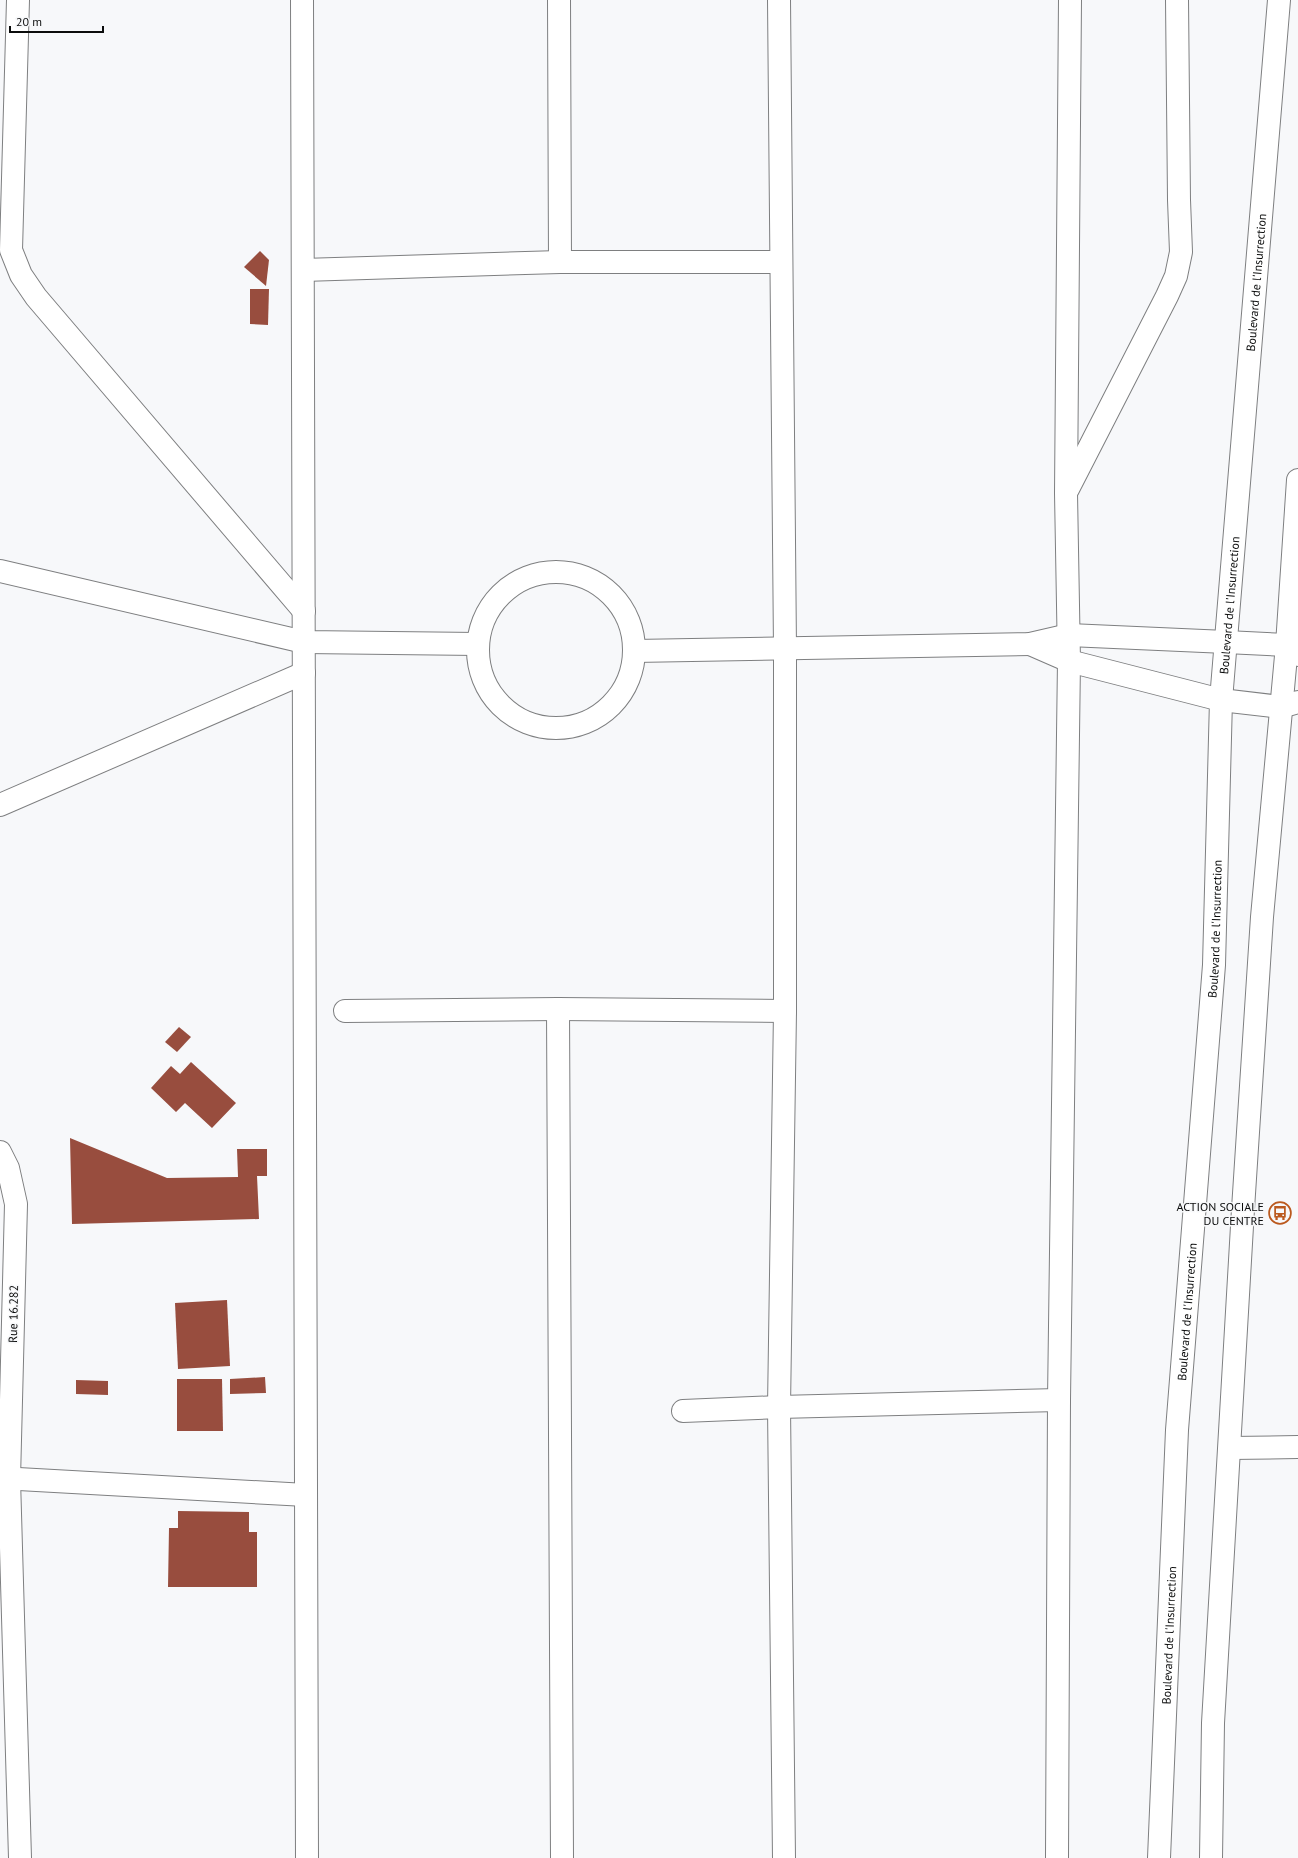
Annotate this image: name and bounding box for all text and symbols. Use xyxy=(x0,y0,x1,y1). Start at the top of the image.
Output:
scale bar xyxy=(10,8,103,34)
text: 20 m xyxy=(16,14,42,29)
street label: Boulevard de l'Insurrection xyxy=(1242,213,1269,352)
street label: Boulevard de l'Insurrection xyxy=(1216,536,1242,675)
street label: Boulevard de l'Insurrection xyxy=(1204,860,1224,998)
place label: ACTION SOCIALE DU CENTRE xyxy=(1177,1199,1264,1228)
bus stop icon: ACTION SOCIALE DU CENTRE xyxy=(1267,1200,1293,1226)
street label: Boulevard de l'Insurrection xyxy=(1173,1242,1199,1381)
street label: Rue 16.282 xyxy=(5,1285,21,1343)
street label: Boulevard de l'Insurrection xyxy=(1158,1566,1179,1705)

